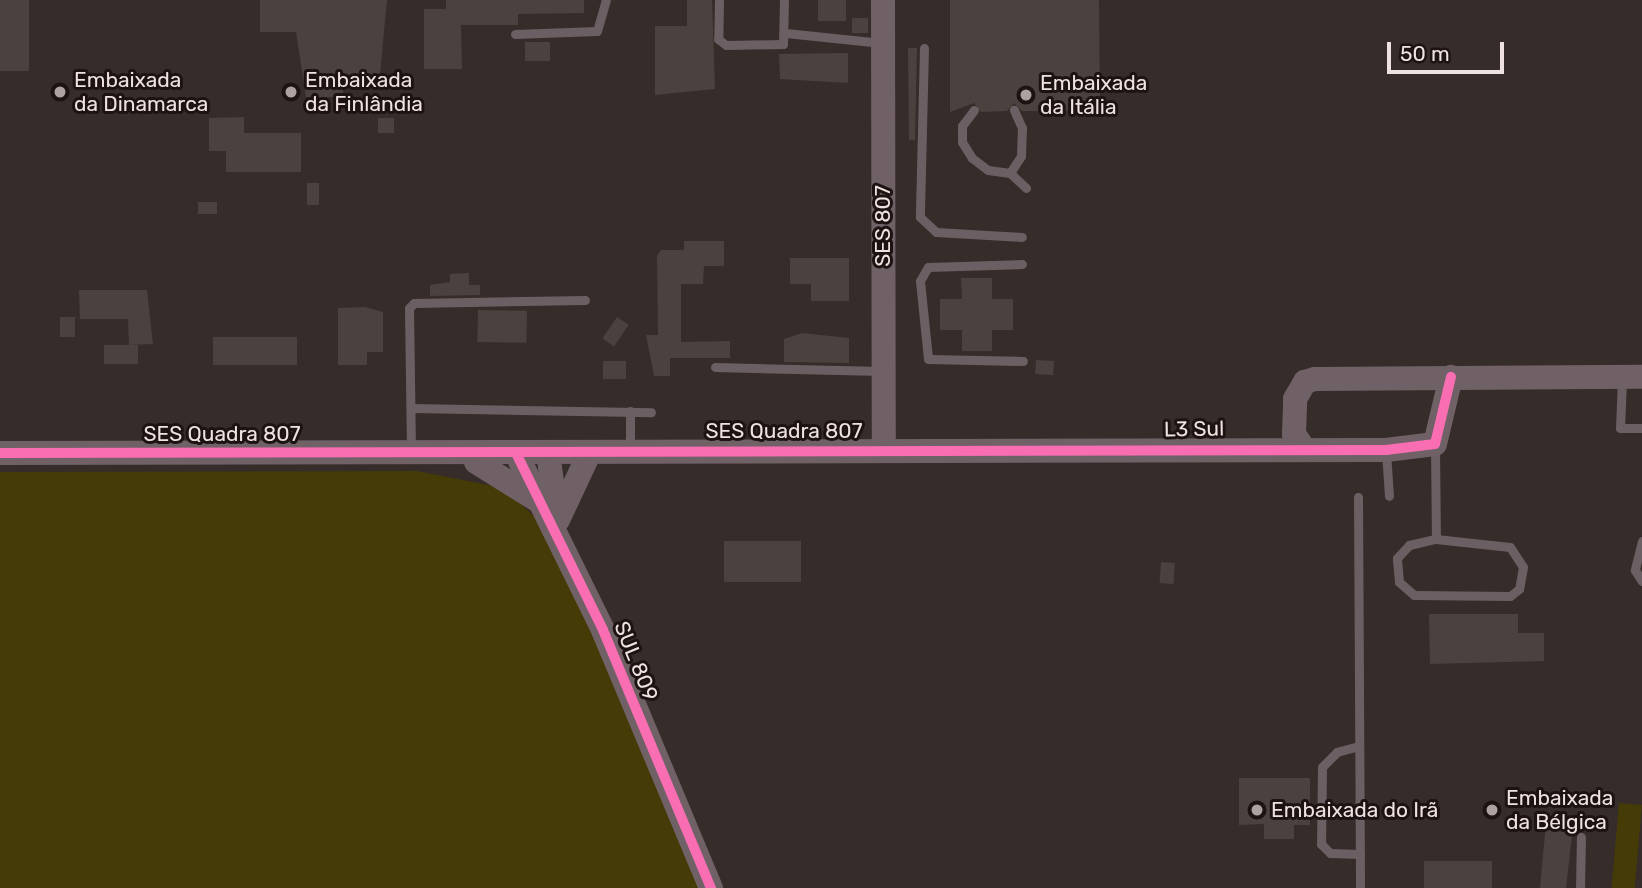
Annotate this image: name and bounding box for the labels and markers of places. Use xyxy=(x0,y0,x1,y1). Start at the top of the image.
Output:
place label: Embaixada da Dinamarca xyxy=(74,67,208,117)
place label: Embaixada da Finlândia xyxy=(305,67,423,117)
place label: Embaixada da Itália xyxy=(1040,70,1147,120)
marker: Embaixada da Dinamarca xyxy=(52,84,68,100)
marker: Embaixada da Finlândia xyxy=(283,84,299,100)
marker: Embaixada da Itália xyxy=(1018,87,1034,103)
place label: Embaixada da Bélgica xyxy=(1506,785,1613,835)
place label: Embaixada do Irã xyxy=(1271,797,1438,823)
marker: Embaixada do Irã xyxy=(1249,802,1265,818)
marker: Embaixada da Bélgica xyxy=(1484,802,1500,818)

